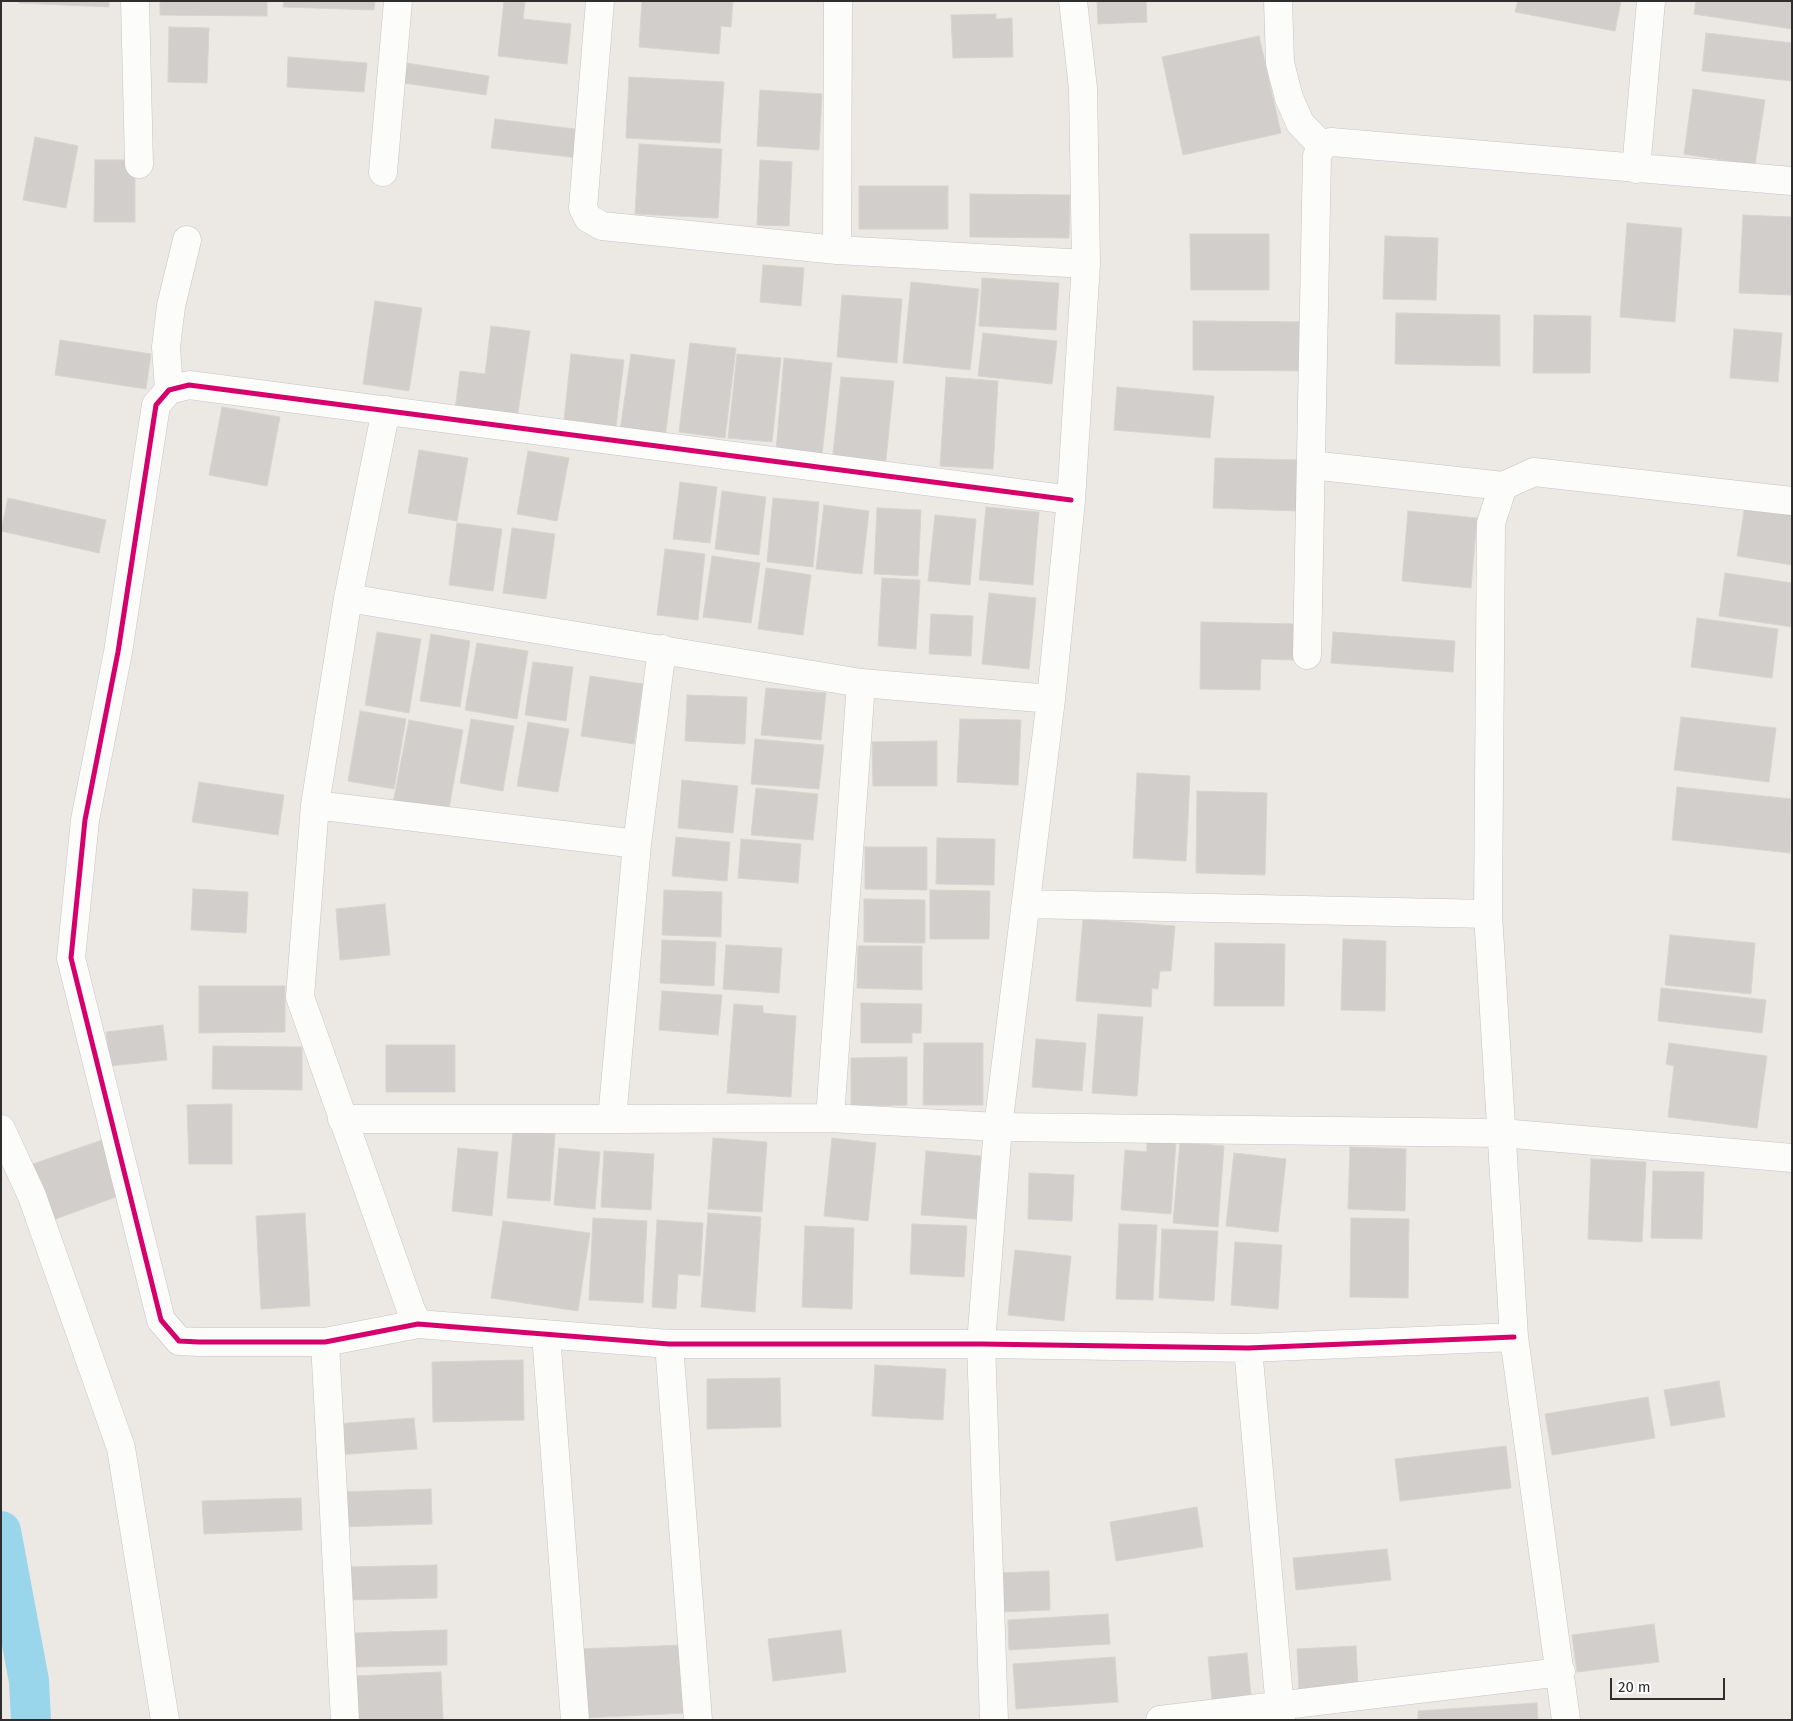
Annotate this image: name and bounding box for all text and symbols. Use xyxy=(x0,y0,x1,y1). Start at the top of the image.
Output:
scale bar xyxy=(1613,1668,1728,1700)
text: 20 m xyxy=(1618,1678,1651,1696)

